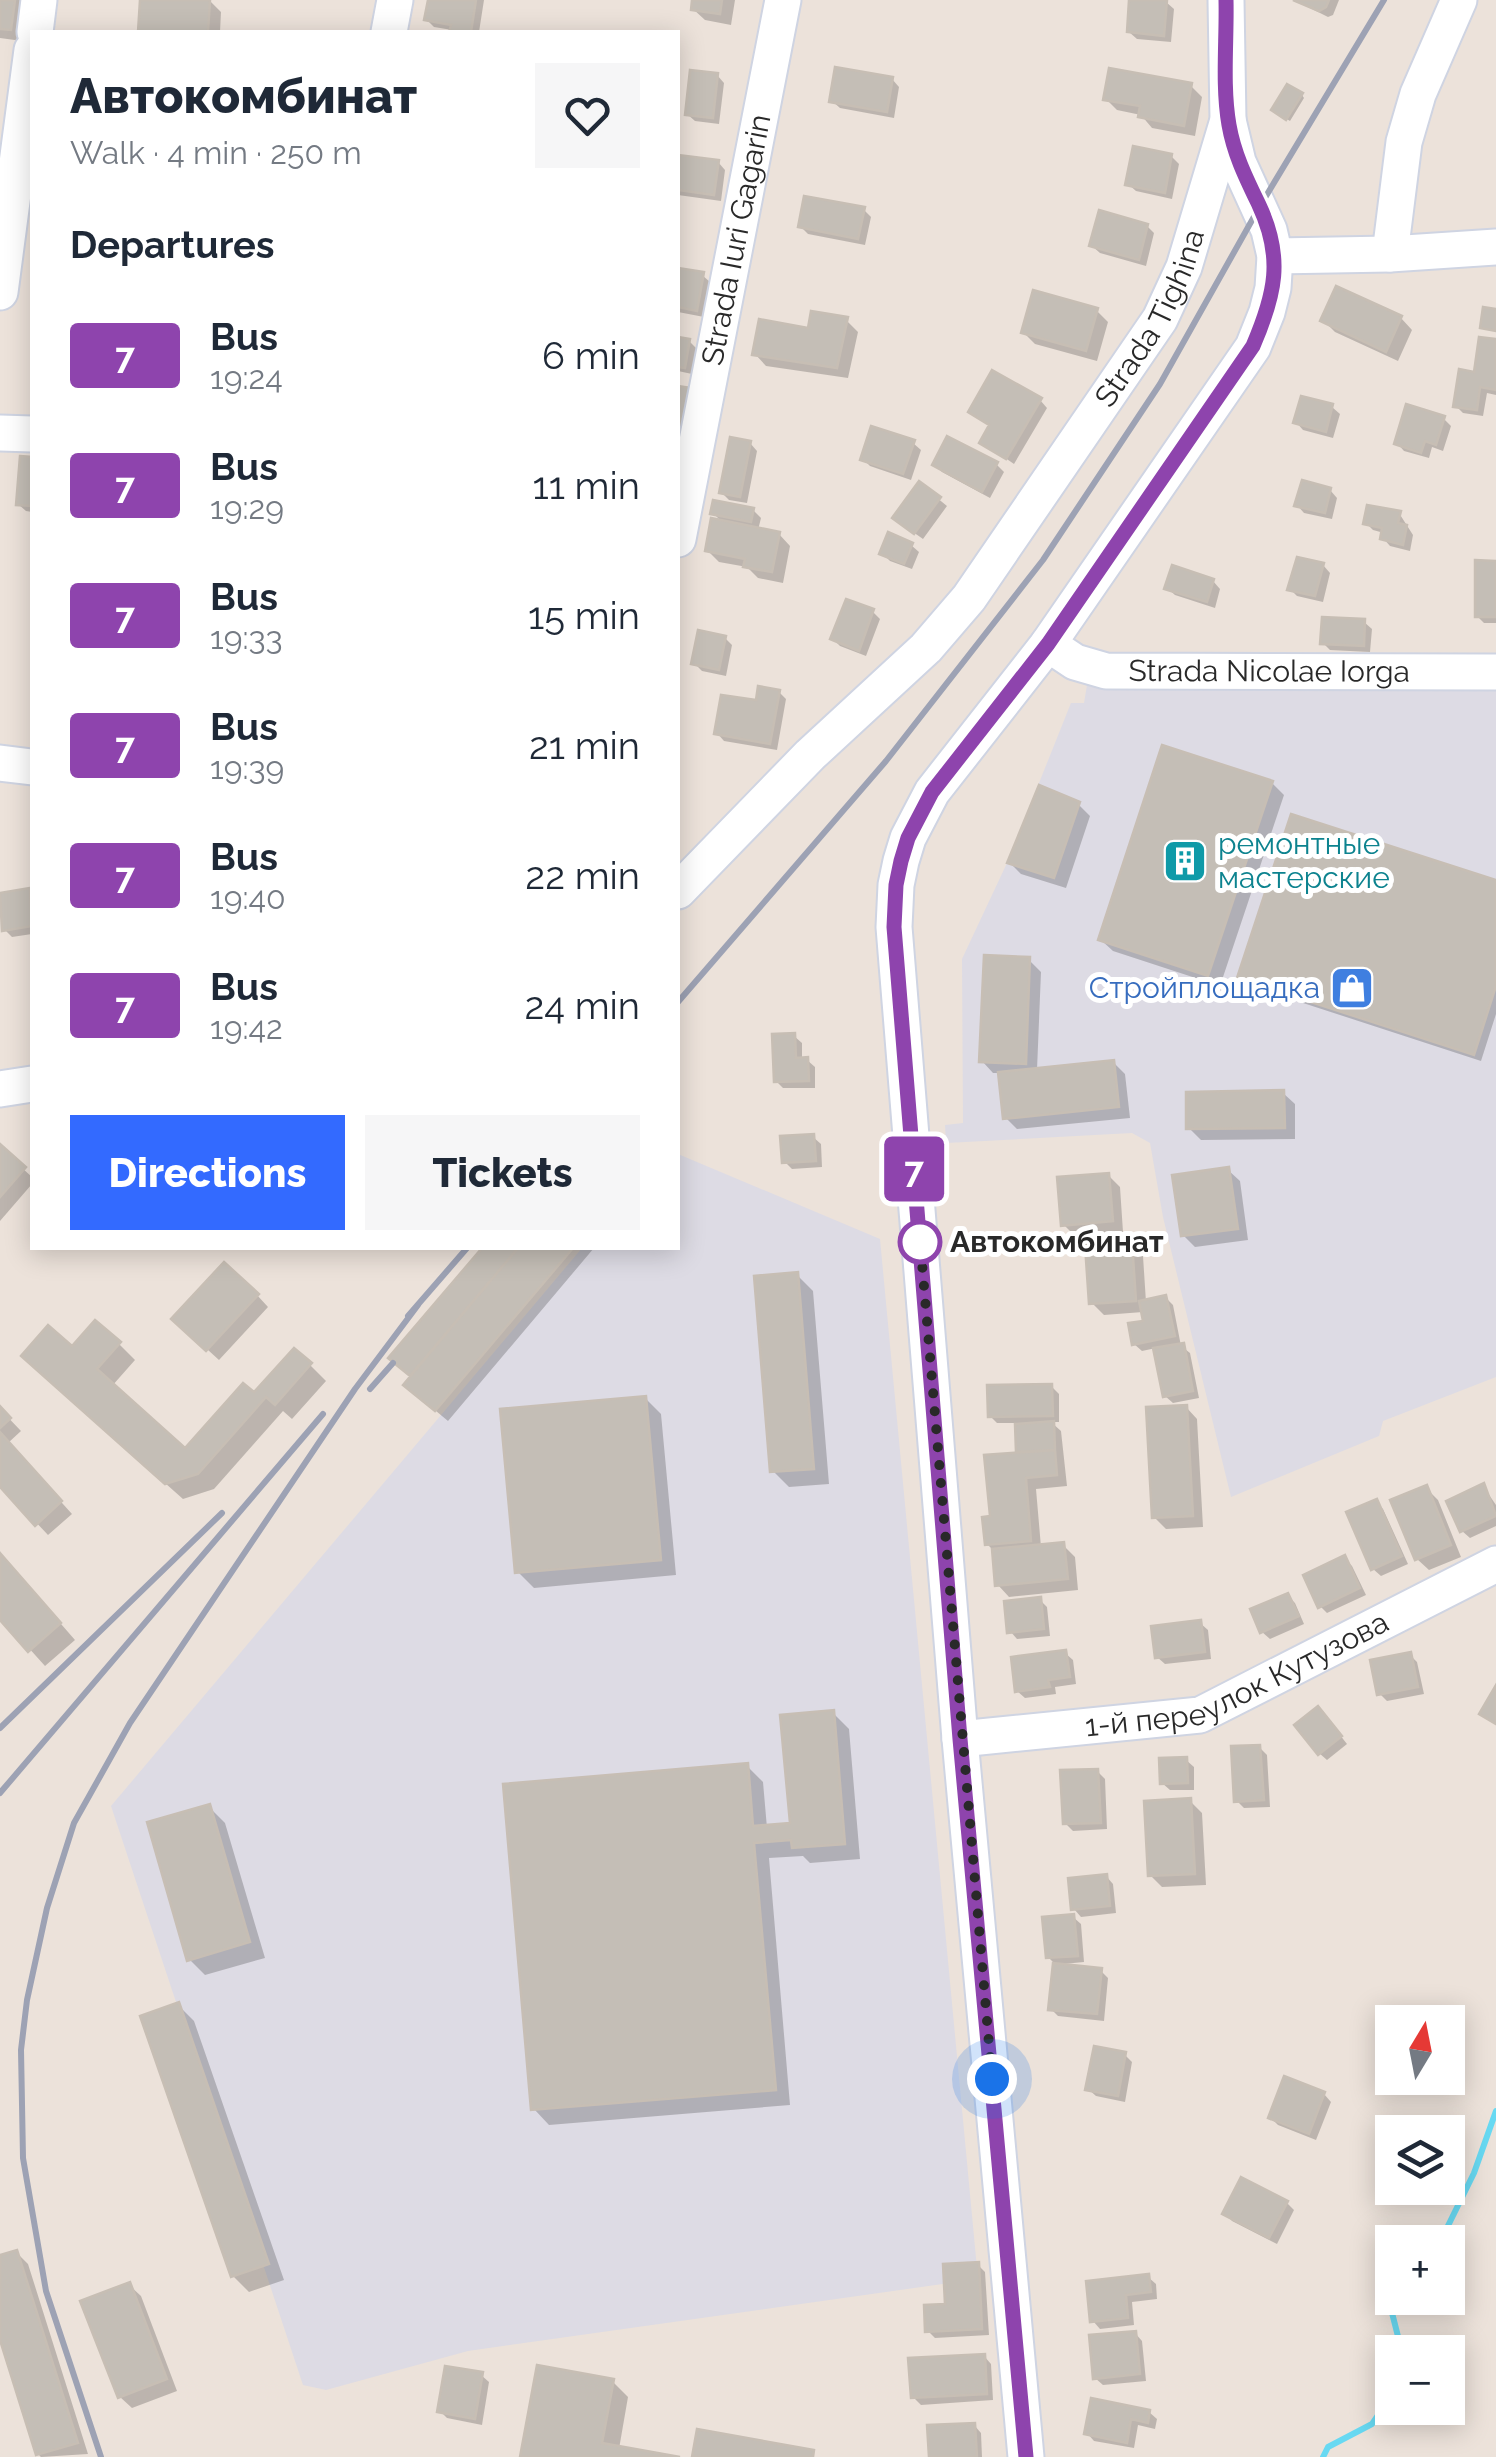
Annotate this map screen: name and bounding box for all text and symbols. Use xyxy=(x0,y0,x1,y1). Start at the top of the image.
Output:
button: heart xyxy=(535,63,640,168)
text: Автокомбинат xyxy=(70,68,417,124)
street label: Strada Iuri Gagarin xyxy=(694,111,777,368)
text: Walk · 4 min · 250 m xyxy=(70,134,362,171)
text: Departures xyxy=(70,222,275,267)
street label: Strada Tighina xyxy=(1087,225,1211,413)
text: Bus xyxy=(210,314,278,359)
text: 6 min xyxy=(542,333,640,378)
text: 7 xyxy=(115,335,135,376)
text: 19:24 xyxy=(210,359,283,396)
text: Bus xyxy=(210,444,278,489)
text: 11 min xyxy=(532,463,640,508)
text: 7 xyxy=(115,465,135,506)
text: 19:29 xyxy=(210,489,284,526)
text: Bus xyxy=(210,574,278,619)
text: 15 min xyxy=(528,593,640,638)
text: 7 xyxy=(115,595,135,636)
text: 19:33 xyxy=(210,619,283,656)
street label: Strada Nicolae Iorga xyxy=(1129,653,1410,689)
text: Bus xyxy=(210,704,278,749)
text: 21 min xyxy=(529,723,640,768)
text: 7 xyxy=(115,725,135,766)
text: 19:39 xyxy=(210,749,284,786)
place label: ремонтные мастерские xyxy=(1218,826,1390,895)
text: Bus xyxy=(210,834,278,879)
building icon: ремонтные мастерские xyxy=(1162,838,1208,884)
text: 22 min xyxy=(525,853,640,898)
text: 7 xyxy=(115,855,135,896)
text: 19:40 xyxy=(210,879,286,916)
text: Bus xyxy=(210,964,278,1009)
shop icon: Стройплощадка xyxy=(1329,965,1375,1011)
place label: Стройплощадка xyxy=(1089,970,1320,1005)
text: 24 min xyxy=(524,983,640,1028)
text: 7 xyxy=(115,985,135,1026)
text: 19:42 xyxy=(210,1009,283,1046)
button: Directions xyxy=(70,1115,345,1230)
button: Tickets xyxy=(365,1115,640,1230)
line badge: 7 xyxy=(882,1136,946,1202)
text: 7 xyxy=(904,1149,924,1190)
marker: Автокомбинат xyxy=(899,1221,941,1263)
place label: Автокомбинат xyxy=(950,1224,1164,1259)
street label: 1-й переулок Кутузова xyxy=(1083,1604,1394,1743)
north arrow xyxy=(1375,2005,1465,2095)
map controls xyxy=(1375,2005,1465,2425)
your location xyxy=(967,2054,1017,2104)
button: layers xyxy=(1375,2115,1465,2205)
button: + xyxy=(1375,2225,1465,2315)
button: − xyxy=(1375,2335,1465,2425)

